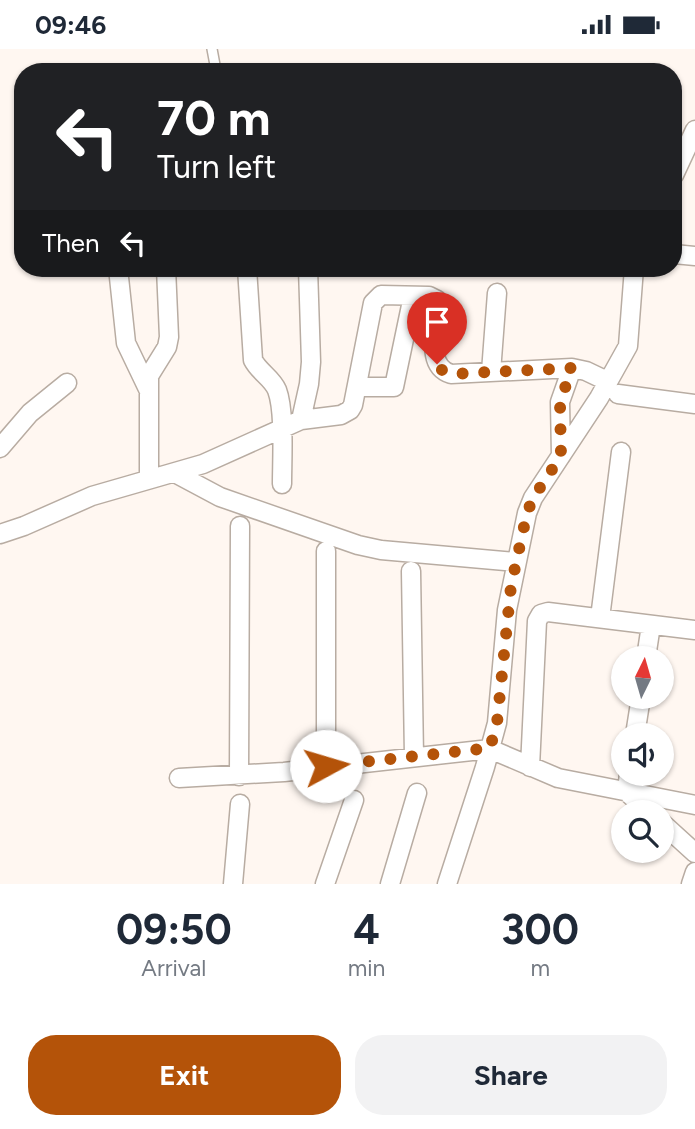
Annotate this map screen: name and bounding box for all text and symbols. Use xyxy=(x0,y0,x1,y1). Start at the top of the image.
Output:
text: 09:46 xyxy=(35,9,106,41)
text: 70 m xyxy=(157,88,270,147)
icon: left xyxy=(42,91,133,182)
text: Turn left xyxy=(157,148,276,186)
icon: left xyxy=(114,224,152,262)
text: Then xyxy=(42,227,100,259)
pin xyxy=(407,292,467,364)
icon: arrive xyxy=(418,303,456,341)
north arrow xyxy=(611,646,674,709)
map controls xyxy=(611,646,674,863)
button: sound xyxy=(611,723,674,786)
position arrow xyxy=(289,729,363,803)
button: search xyxy=(611,800,674,863)
text: 09:50 xyxy=(116,904,232,955)
text: 4 xyxy=(353,904,380,955)
text: 300 xyxy=(501,904,579,955)
text: Arrival xyxy=(141,954,206,982)
text: min xyxy=(348,954,385,982)
text: m xyxy=(530,954,550,982)
button: Exit xyxy=(28,1035,341,1115)
button: Share xyxy=(355,1035,667,1115)

